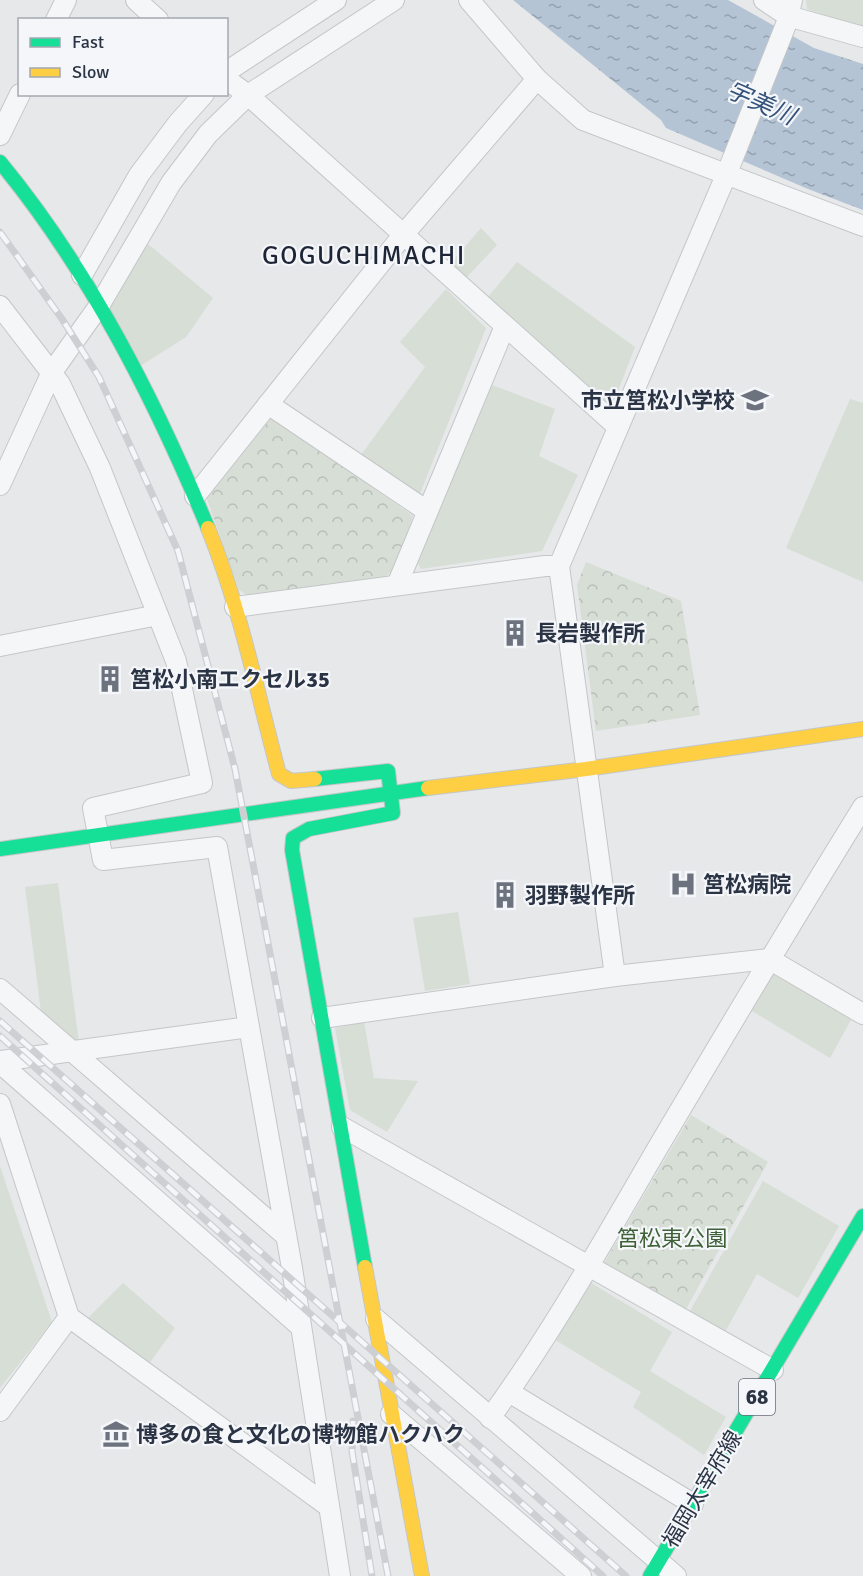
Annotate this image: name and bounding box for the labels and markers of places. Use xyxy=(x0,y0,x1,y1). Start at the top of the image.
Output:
school or university icon: 市立筥松小学校 xyxy=(740,385,770,415)
place label: 市立筥松小学校 xyxy=(581,387,735,414)
building icon: 長岩製作所 xyxy=(500,618,530,648)
place label: 長岩製作所 xyxy=(535,620,645,647)
building icon: 筥松小南エクセル35 xyxy=(95,664,125,694)
place label: 筥松小南エクセル35 xyxy=(130,666,330,693)
hospital icon: 筥松病院 xyxy=(668,869,698,899)
place label: 筥松病院 xyxy=(703,871,791,898)
building icon: 羽野製作所 xyxy=(490,880,520,910)
place label: 羽野製作所 xyxy=(525,882,635,909)
museum icon: 博多の食と文化の博物館ハクハク xyxy=(101,1419,131,1449)
place label: 博多の食と文化の博物館ハクハク xyxy=(136,1421,465,1448)

